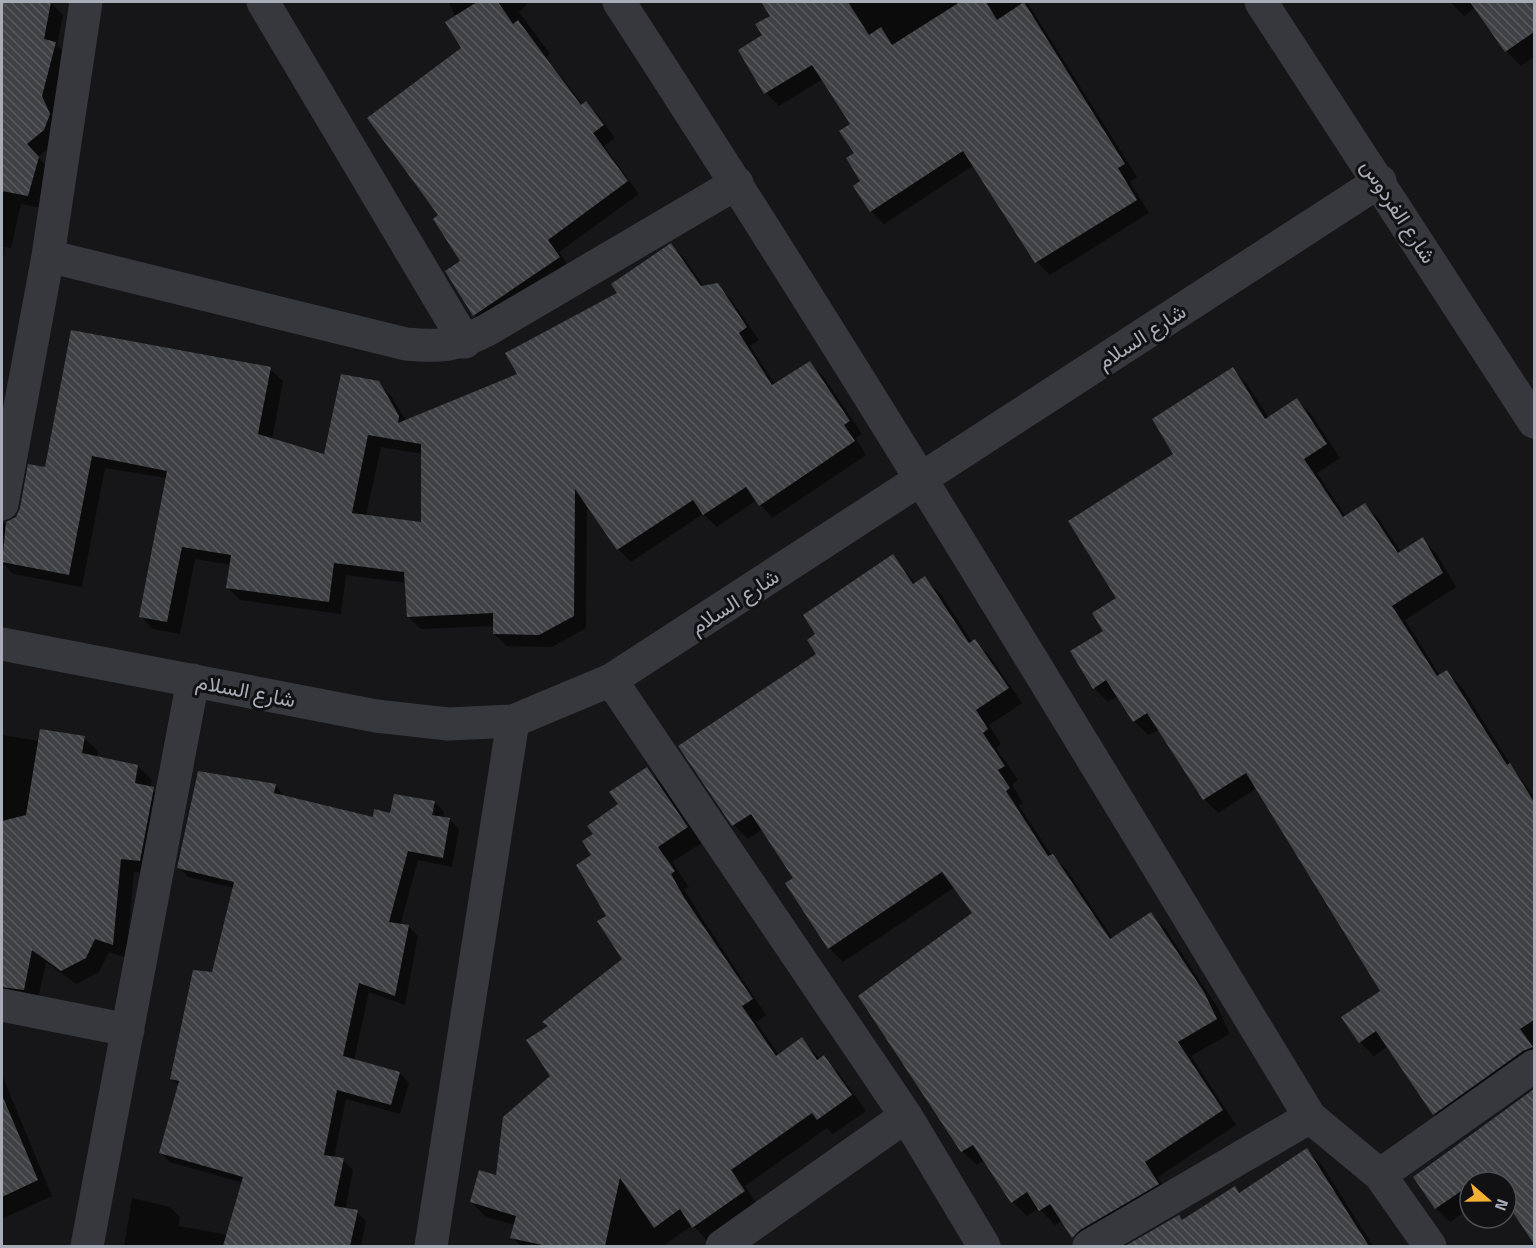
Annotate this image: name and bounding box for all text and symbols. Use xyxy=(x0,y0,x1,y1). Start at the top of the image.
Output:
street label: شارع الفردوس xyxy=(1353,152,1445,270)
street label: شارع السلام xyxy=(1090,295,1192,377)
street label: شارع السلام xyxy=(683,560,785,642)
street label: شارع السلام xyxy=(194,665,298,715)
north arrow xyxy=(1458,1170,1518,1230)
text: N xyxy=(1489,1196,1515,1214)

